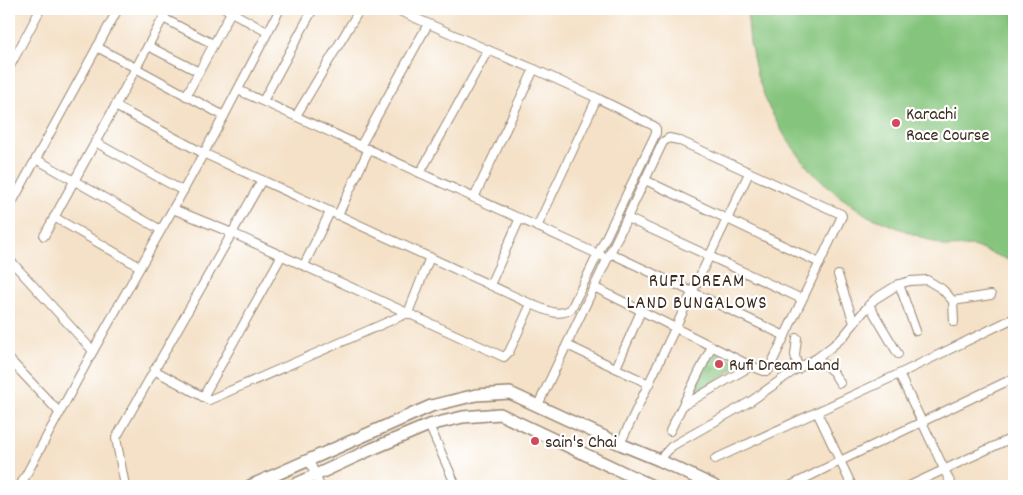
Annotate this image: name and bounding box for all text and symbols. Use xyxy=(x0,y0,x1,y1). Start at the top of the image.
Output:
place label: Karachi Race Course xyxy=(906,103,989,149)
marker: Karachi Race Course xyxy=(890,117,902,129)
district label: RUFI DREAM LAND BUNGALOWS xyxy=(626,269,768,318)
place label: Rufi Dream Land xyxy=(729,354,839,379)
marker: Rufi Dream Land xyxy=(713,358,725,370)
place label: sain's Chai xyxy=(545,431,617,456)
marker: sain's Chai xyxy=(529,435,541,447)

